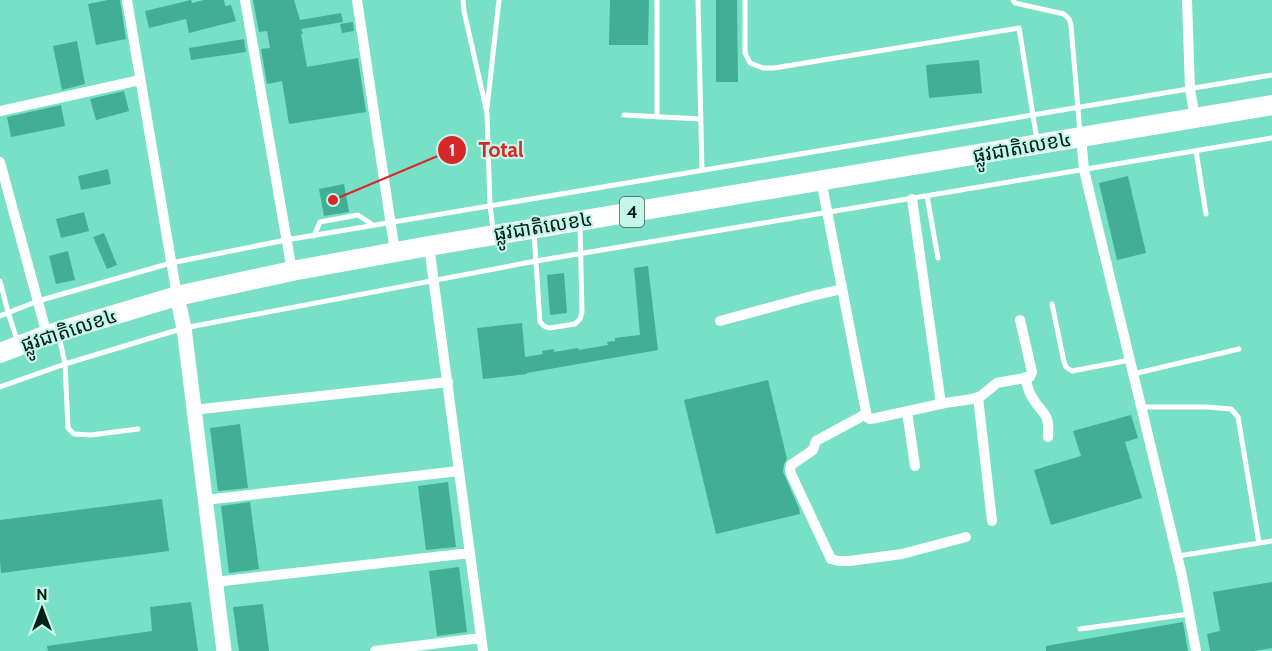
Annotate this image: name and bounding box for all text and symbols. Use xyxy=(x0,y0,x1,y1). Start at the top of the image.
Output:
street label: ផ្លូវជាតិលេខ៤ xyxy=(971,126,1075,174)
callout: Total xyxy=(437,131,536,170)
text: Total xyxy=(478,137,524,162)
text: 1 xyxy=(449,139,455,161)
road number: 4 xyxy=(620,197,644,227)
street label: ផ្លូវជាតិលេខ៤ xyxy=(492,206,595,253)
street label: ផ្លូវជាតិលេខ៤ xyxy=(18,303,122,363)
north arrow xyxy=(12,579,72,639)
text: N xyxy=(36,585,48,604)

